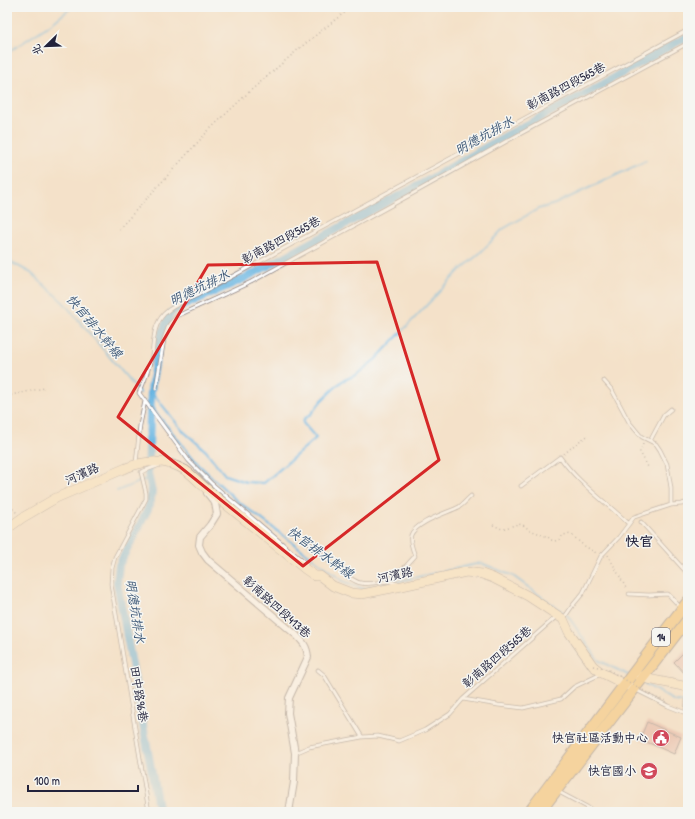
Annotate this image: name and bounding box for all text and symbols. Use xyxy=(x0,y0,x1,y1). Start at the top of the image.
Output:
north arrow xyxy=(26,26,66,66)
text: 北 xyxy=(28,42,45,58)
street label: 彰南路四段565巷 xyxy=(523,58,608,113)
water label: 明德坑排水 xyxy=(451,111,518,159)
street label: 彰南路四段565巷 xyxy=(238,212,323,267)
water label: 明德坑排水 xyxy=(166,264,233,309)
water label: 快官排水幹線 xyxy=(63,290,128,362)
street label: 河濱路 xyxy=(62,458,102,489)
water label: 快官排水幹線 xyxy=(284,522,359,583)
district label: 快官 xyxy=(625,531,653,550)
street label: 河濱路 xyxy=(376,562,414,587)
street label: 彰南路四段413巷 xyxy=(240,571,315,642)
water label: 明德坑排水 xyxy=(122,577,150,645)
street label: 彰南路四段565巷 xyxy=(458,622,535,692)
road number: 14 xyxy=(652,628,670,646)
street label: 田中路96巷 xyxy=(127,664,152,724)
public building icon: 快官社區活動中心 xyxy=(651,728,671,748)
place label: 快官社區活動中心 xyxy=(552,729,648,746)
school or university icon: 快官國小 xyxy=(639,761,659,781)
place label: 快官國小 xyxy=(588,762,636,779)
scale bar xyxy=(28,767,138,793)
text: 100 m xyxy=(34,772,60,789)

